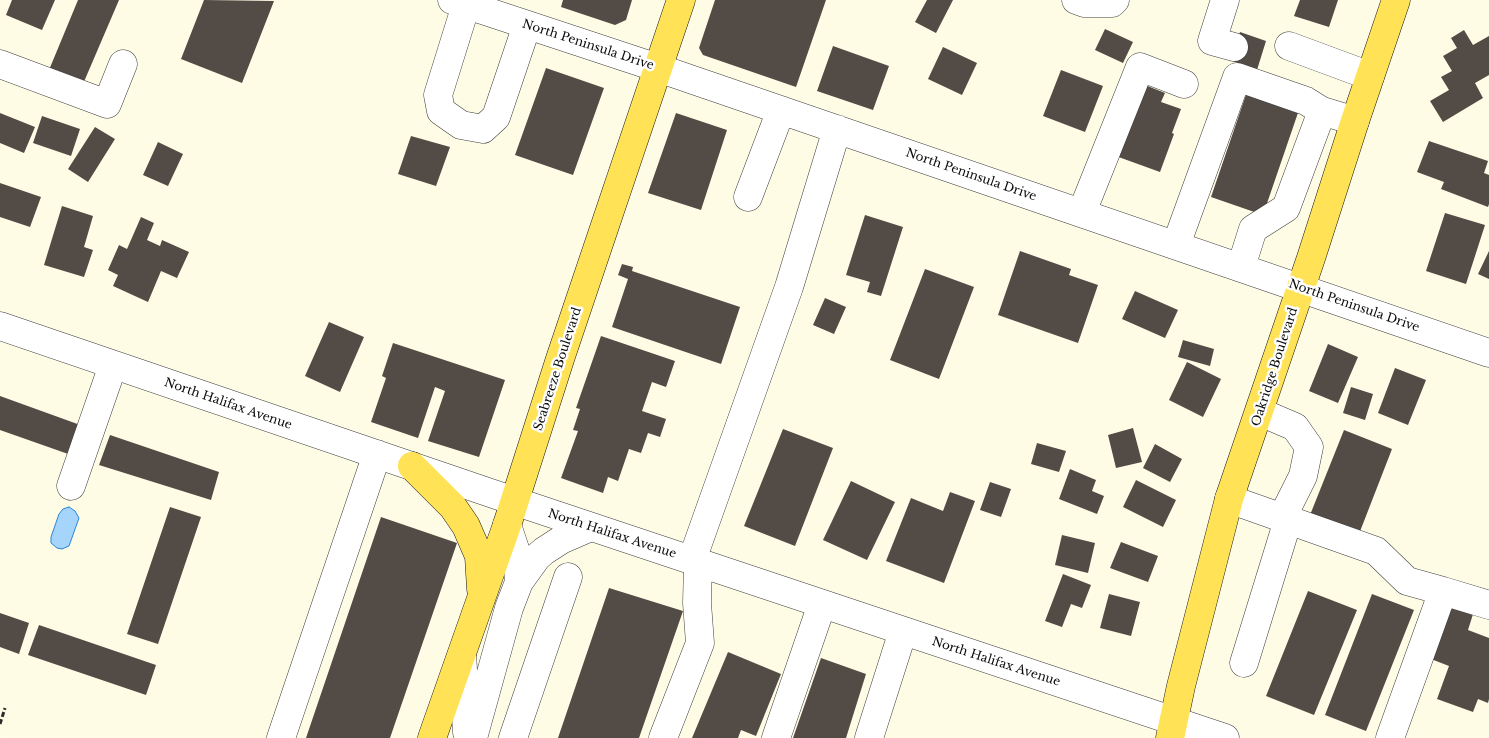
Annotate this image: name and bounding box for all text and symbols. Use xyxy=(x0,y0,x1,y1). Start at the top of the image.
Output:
street label: North Peninsula Drive xyxy=(520,17,656,73)
street label: North Peninsula Drive xyxy=(904,146,1038,204)
street label: North Peninsula Drive xyxy=(1287,277,1421,335)
street label: Seabreeze Boulevard xyxy=(531,306,585,432)
street label: Oakridge Boulevard xyxy=(1249,306,1301,428)
street label: North Halifax Avenue xyxy=(162,375,294,433)
street label: North Halifax Avenue xyxy=(546,506,678,562)
street label: North Halifax Avenue xyxy=(930,634,1062,690)

